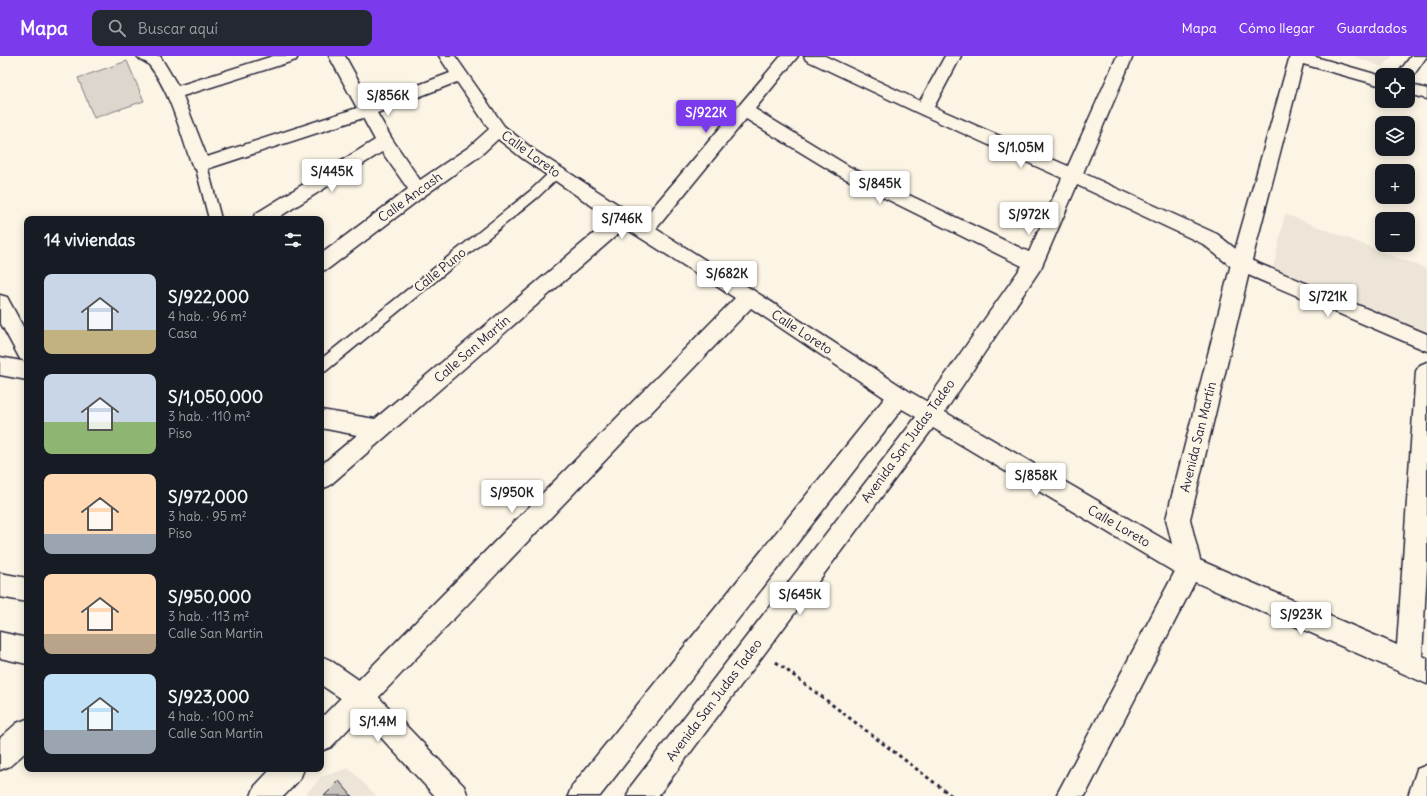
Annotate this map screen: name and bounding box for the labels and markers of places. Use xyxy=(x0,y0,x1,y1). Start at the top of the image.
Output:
pin: S/856K xyxy=(355,83,421,117)
pin: S/922K xyxy=(673,100,739,134)
pin: S/1.05M xyxy=(984,135,1058,169)
pin: S/445K xyxy=(299,159,365,193)
pin: S/845K xyxy=(847,171,913,205)
pin: S/972K xyxy=(996,202,1062,236)
pin: S/746K xyxy=(589,206,655,240)
pin: S/682K xyxy=(694,261,760,295)
pin: S/721K xyxy=(1295,284,1361,318)
pin: S/858K xyxy=(1003,463,1069,497)
pin: S/950K xyxy=(479,480,545,514)
pin: S/645K xyxy=(767,582,833,616)
pin: S/923K xyxy=(1268,602,1334,636)
pin: S/1.4M xyxy=(345,709,411,743)

